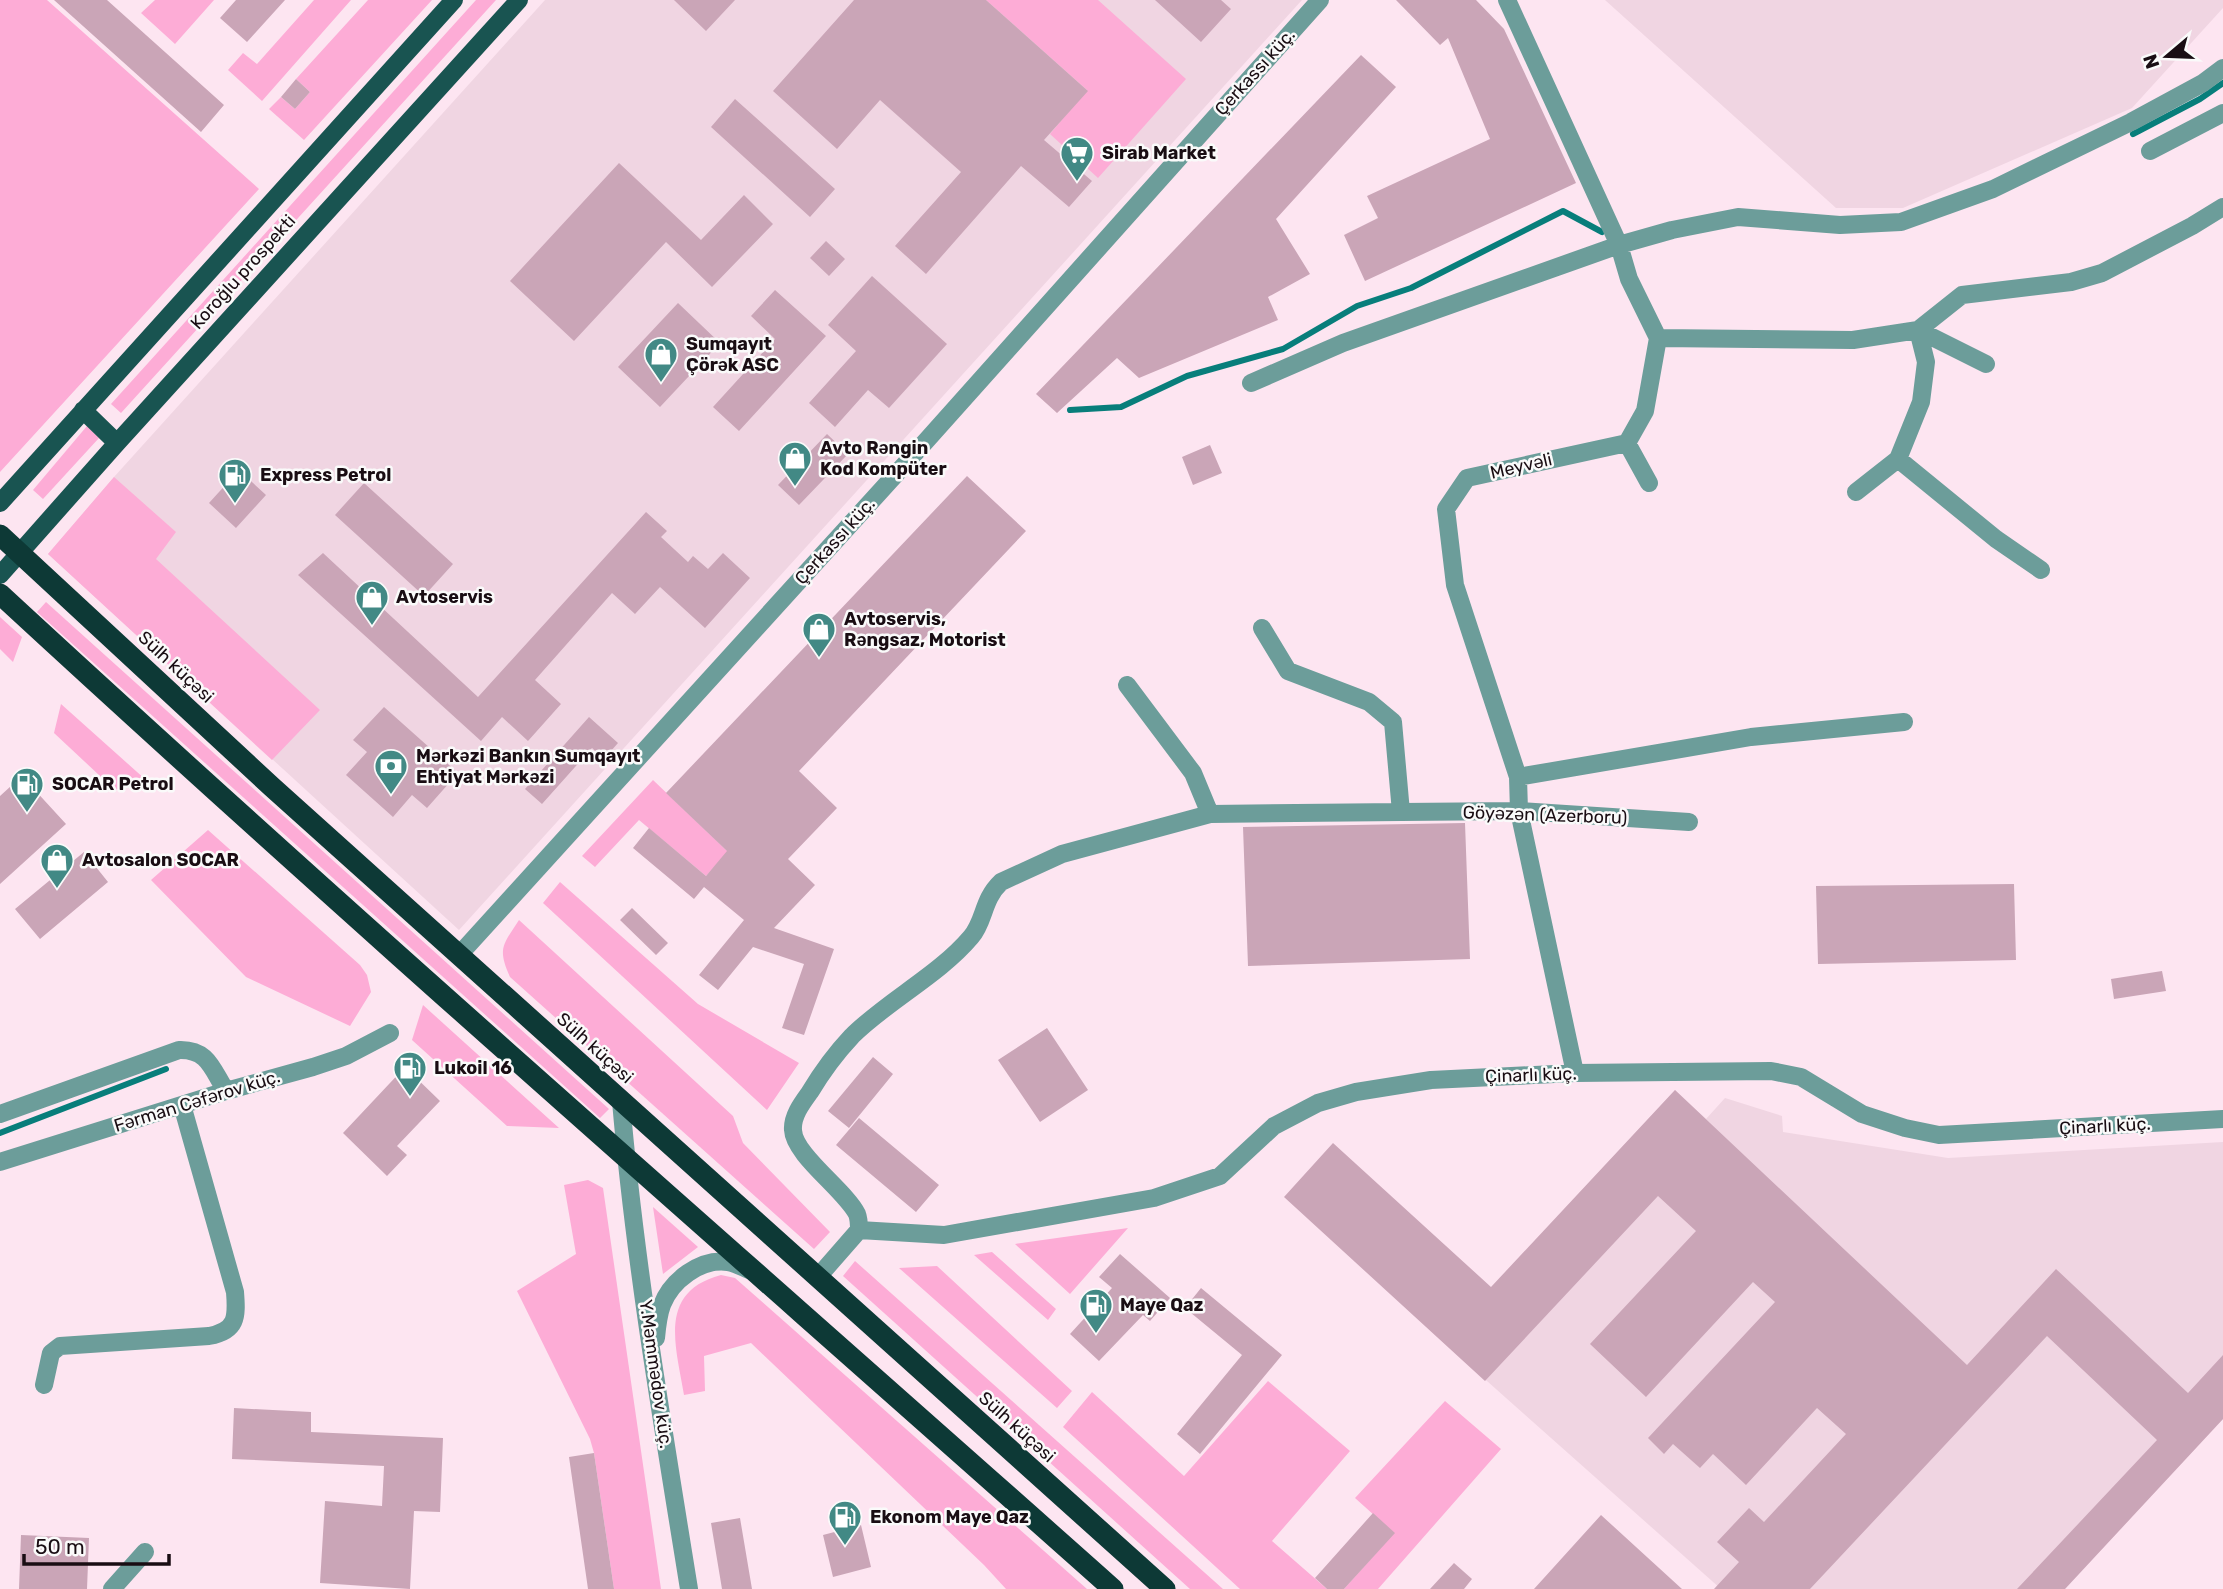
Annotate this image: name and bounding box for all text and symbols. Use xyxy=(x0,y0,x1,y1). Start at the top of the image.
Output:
north arrow xyxy=(2132,21,2202,91)
street label: Çerkassı küç. xyxy=(1210,24,1300,120)
text: N xyxy=(2138,51,2164,72)
supermarket icon: Sirab Market xyxy=(1058,134,1096,183)
place label: Sirab Market xyxy=(1102,142,1216,164)
street label: Koroğlu prospekti xyxy=(186,210,300,334)
place label: Sumqayıt Çörək ASC xyxy=(686,333,779,376)
shop icon: Sumqayıt Çörək ASC xyxy=(642,335,680,384)
place label: Avto Rəngin Kod Kompüter xyxy=(820,437,947,480)
shop icon: Avto Rəngin Kod Kompüter xyxy=(776,439,814,488)
street label: Meyvəli xyxy=(1488,448,1554,484)
fuel station icon: Express Petrol xyxy=(216,456,254,505)
place label: Express Petrol xyxy=(260,464,391,486)
street label: Çerkassı küç. xyxy=(790,493,880,589)
shop icon: Avtoservis xyxy=(353,578,391,627)
place label: Avtoservis xyxy=(396,586,493,608)
place label: Avtoservis, Rəngsaz, Motorist xyxy=(844,608,1006,651)
shop icon: Avtoservis, Rəngsaz, Motorist xyxy=(800,610,838,659)
street label: Sülh küçəsi xyxy=(134,626,218,708)
place label: Mərkəzi Bankın Sumqayıt Ehtiyat Mərkəzi xyxy=(416,745,640,788)
bank icon: Mərkəzi Bankın Sumqayıt Ehtiyat Mərkəzi xyxy=(372,747,410,796)
fuel station icon: SOCAR Petrol xyxy=(8,765,46,814)
place label: SOCAR Petrol xyxy=(52,773,174,795)
street label: Göyəzən (Azerboru) xyxy=(1462,801,1628,829)
shop icon: Avtosalon SOCAR xyxy=(38,841,76,890)
place label: Avtosalon SOCAR xyxy=(82,849,239,871)
street label: Sülh küçəsi xyxy=(552,1008,638,1088)
fuel station icon: Lukoil 16 xyxy=(391,1049,429,1098)
place label: Lukoil 16 xyxy=(434,1057,512,1079)
street label: Çinarlı küç. xyxy=(1485,1062,1577,1088)
street label: Fərman Cəfərov küç. xyxy=(111,1065,283,1137)
street label: Çinarlı küç. xyxy=(2059,1113,2151,1139)
fuel station icon: Maye Qaz xyxy=(1077,1286,1115,1335)
place label: Maye Qaz xyxy=(1120,1294,1204,1316)
street label: Y.Məmmədov küç. xyxy=(635,1298,677,1450)
street label: Sülh küçəsi xyxy=(974,1387,1060,1467)
fuel station icon: Ekonom Maye Qaz xyxy=(826,1498,864,1547)
place label: Ekonom Maye Qaz xyxy=(870,1506,1029,1528)
scale bar xyxy=(24,1522,170,1566)
text: 50 m xyxy=(35,1534,85,1559)

